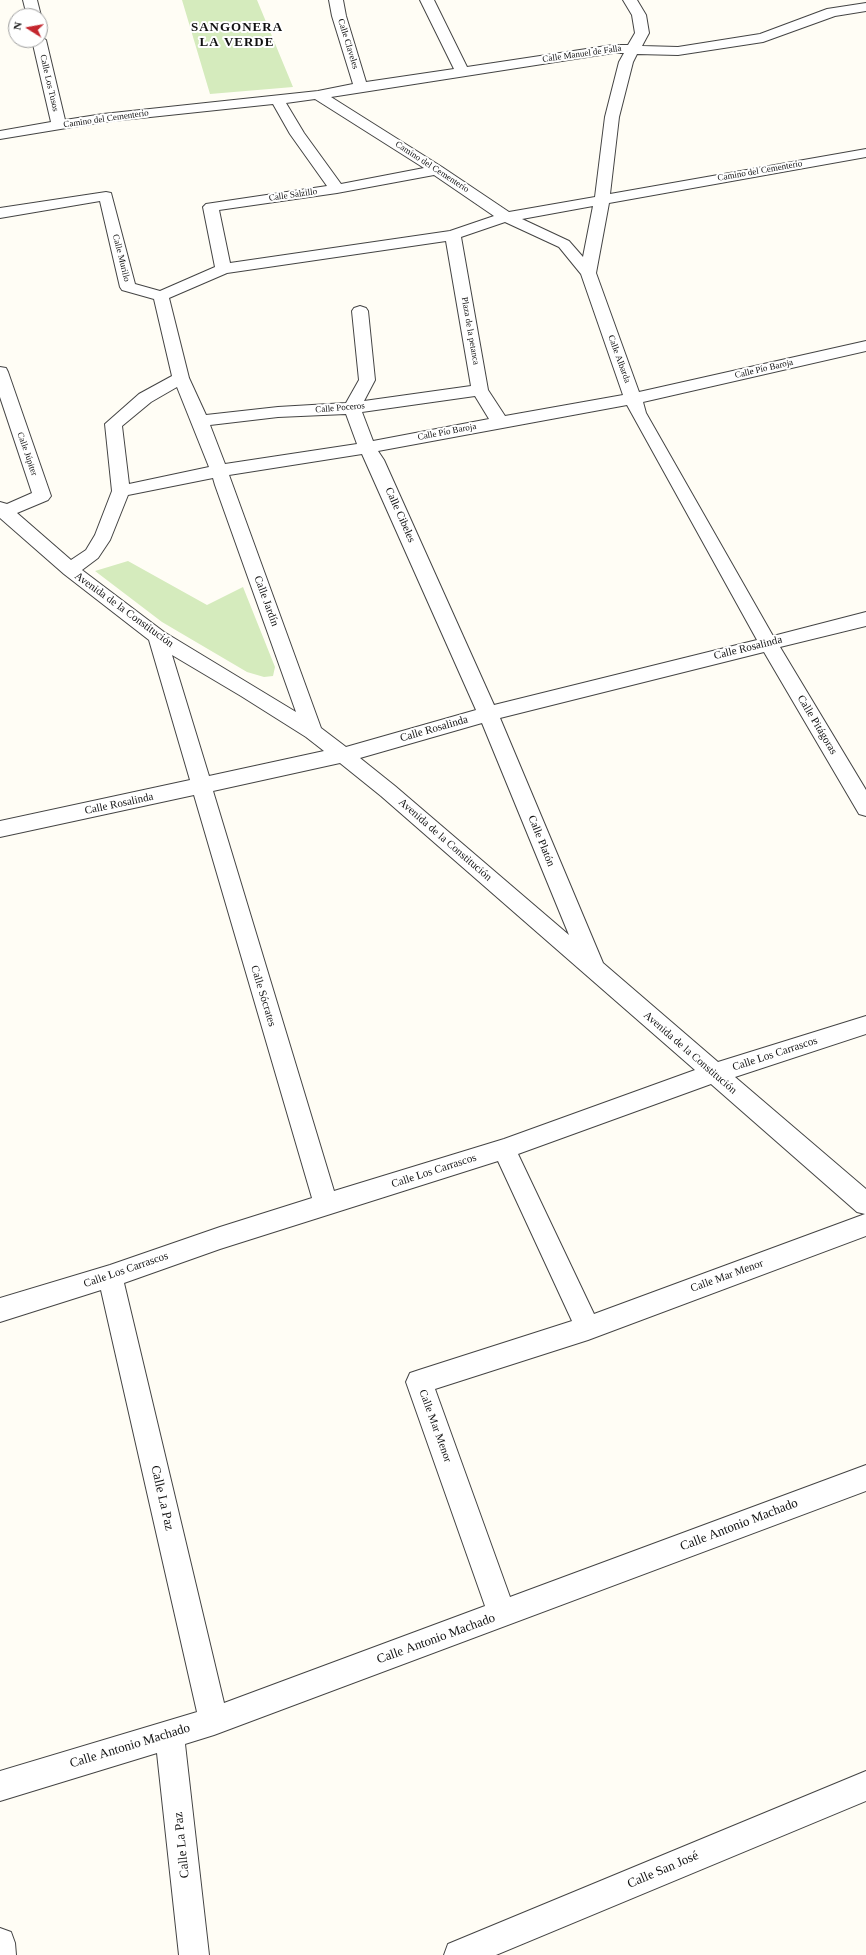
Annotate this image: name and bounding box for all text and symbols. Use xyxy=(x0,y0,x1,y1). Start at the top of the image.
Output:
north arrow xyxy=(8,8,48,48)
street label: Calle Claveles xyxy=(335,17,361,71)
district label: SANGONERA LA VERDE xyxy=(191,20,283,51)
text: N xyxy=(11,21,24,31)
street label: Calle Manuel de Falla xyxy=(542,43,622,65)
street label: Calle Los Tusos xyxy=(37,53,61,113)
street label: Camino del Cementerio xyxy=(63,108,149,130)
street label: Camino del Cementerio xyxy=(393,139,471,195)
street label: Camino del Cementerio xyxy=(717,158,803,184)
street label: Calle Salzillo xyxy=(268,186,318,204)
street label: Calle Murillo xyxy=(110,233,132,283)
street label: Plaza de la petanca xyxy=(459,296,481,366)
street label: Calle Albarda xyxy=(605,334,633,384)
street label: Calle Pío Baroja xyxy=(734,357,794,381)
street label: Calle Poceros xyxy=(315,400,365,416)
street label: Calle Pío Baroja xyxy=(417,421,477,443)
street label: Calle Júpiter xyxy=(14,431,40,477)
street label: Calle Cibeles xyxy=(382,485,418,545)
street label: Avenida de la Constitución xyxy=(72,570,176,650)
street label: Calle Jardín xyxy=(251,574,281,628)
street label: Calle Rosalinda xyxy=(712,633,784,663)
street label: Calle Pitágoras xyxy=(794,693,840,757)
street label: Calle Rosalinda xyxy=(399,713,469,745)
street label: Calle Rosalinda xyxy=(83,790,155,818)
street label: Avenida de la Constitución xyxy=(396,796,494,884)
street label: Calle Platón xyxy=(525,813,557,869)
street label: Calle Sócrates xyxy=(247,964,279,1028)
street label: Avenida de la Constitución xyxy=(641,1009,739,1097)
street label: Calle Los Carrascos xyxy=(731,1034,819,1074)
street label: Calle Los Carrascos xyxy=(390,1151,478,1191)
street label: Calle Los Carrascos xyxy=(82,1249,170,1291)
street label: Calle Mar Menor xyxy=(689,1257,765,1295)
street label: Calle Mar Menor xyxy=(416,1388,454,1464)
street label: Calle La Paz xyxy=(147,1464,177,1532)
street label: Calle Antonio Machado xyxy=(678,1495,800,1555)
street label: Calle Antonio Machado xyxy=(375,1610,497,1668)
street label: Calle Antonio Machado xyxy=(68,1720,192,1772)
street label: Calle La Paz xyxy=(171,1811,193,1879)
street label: Calle San José xyxy=(625,1848,701,1892)

